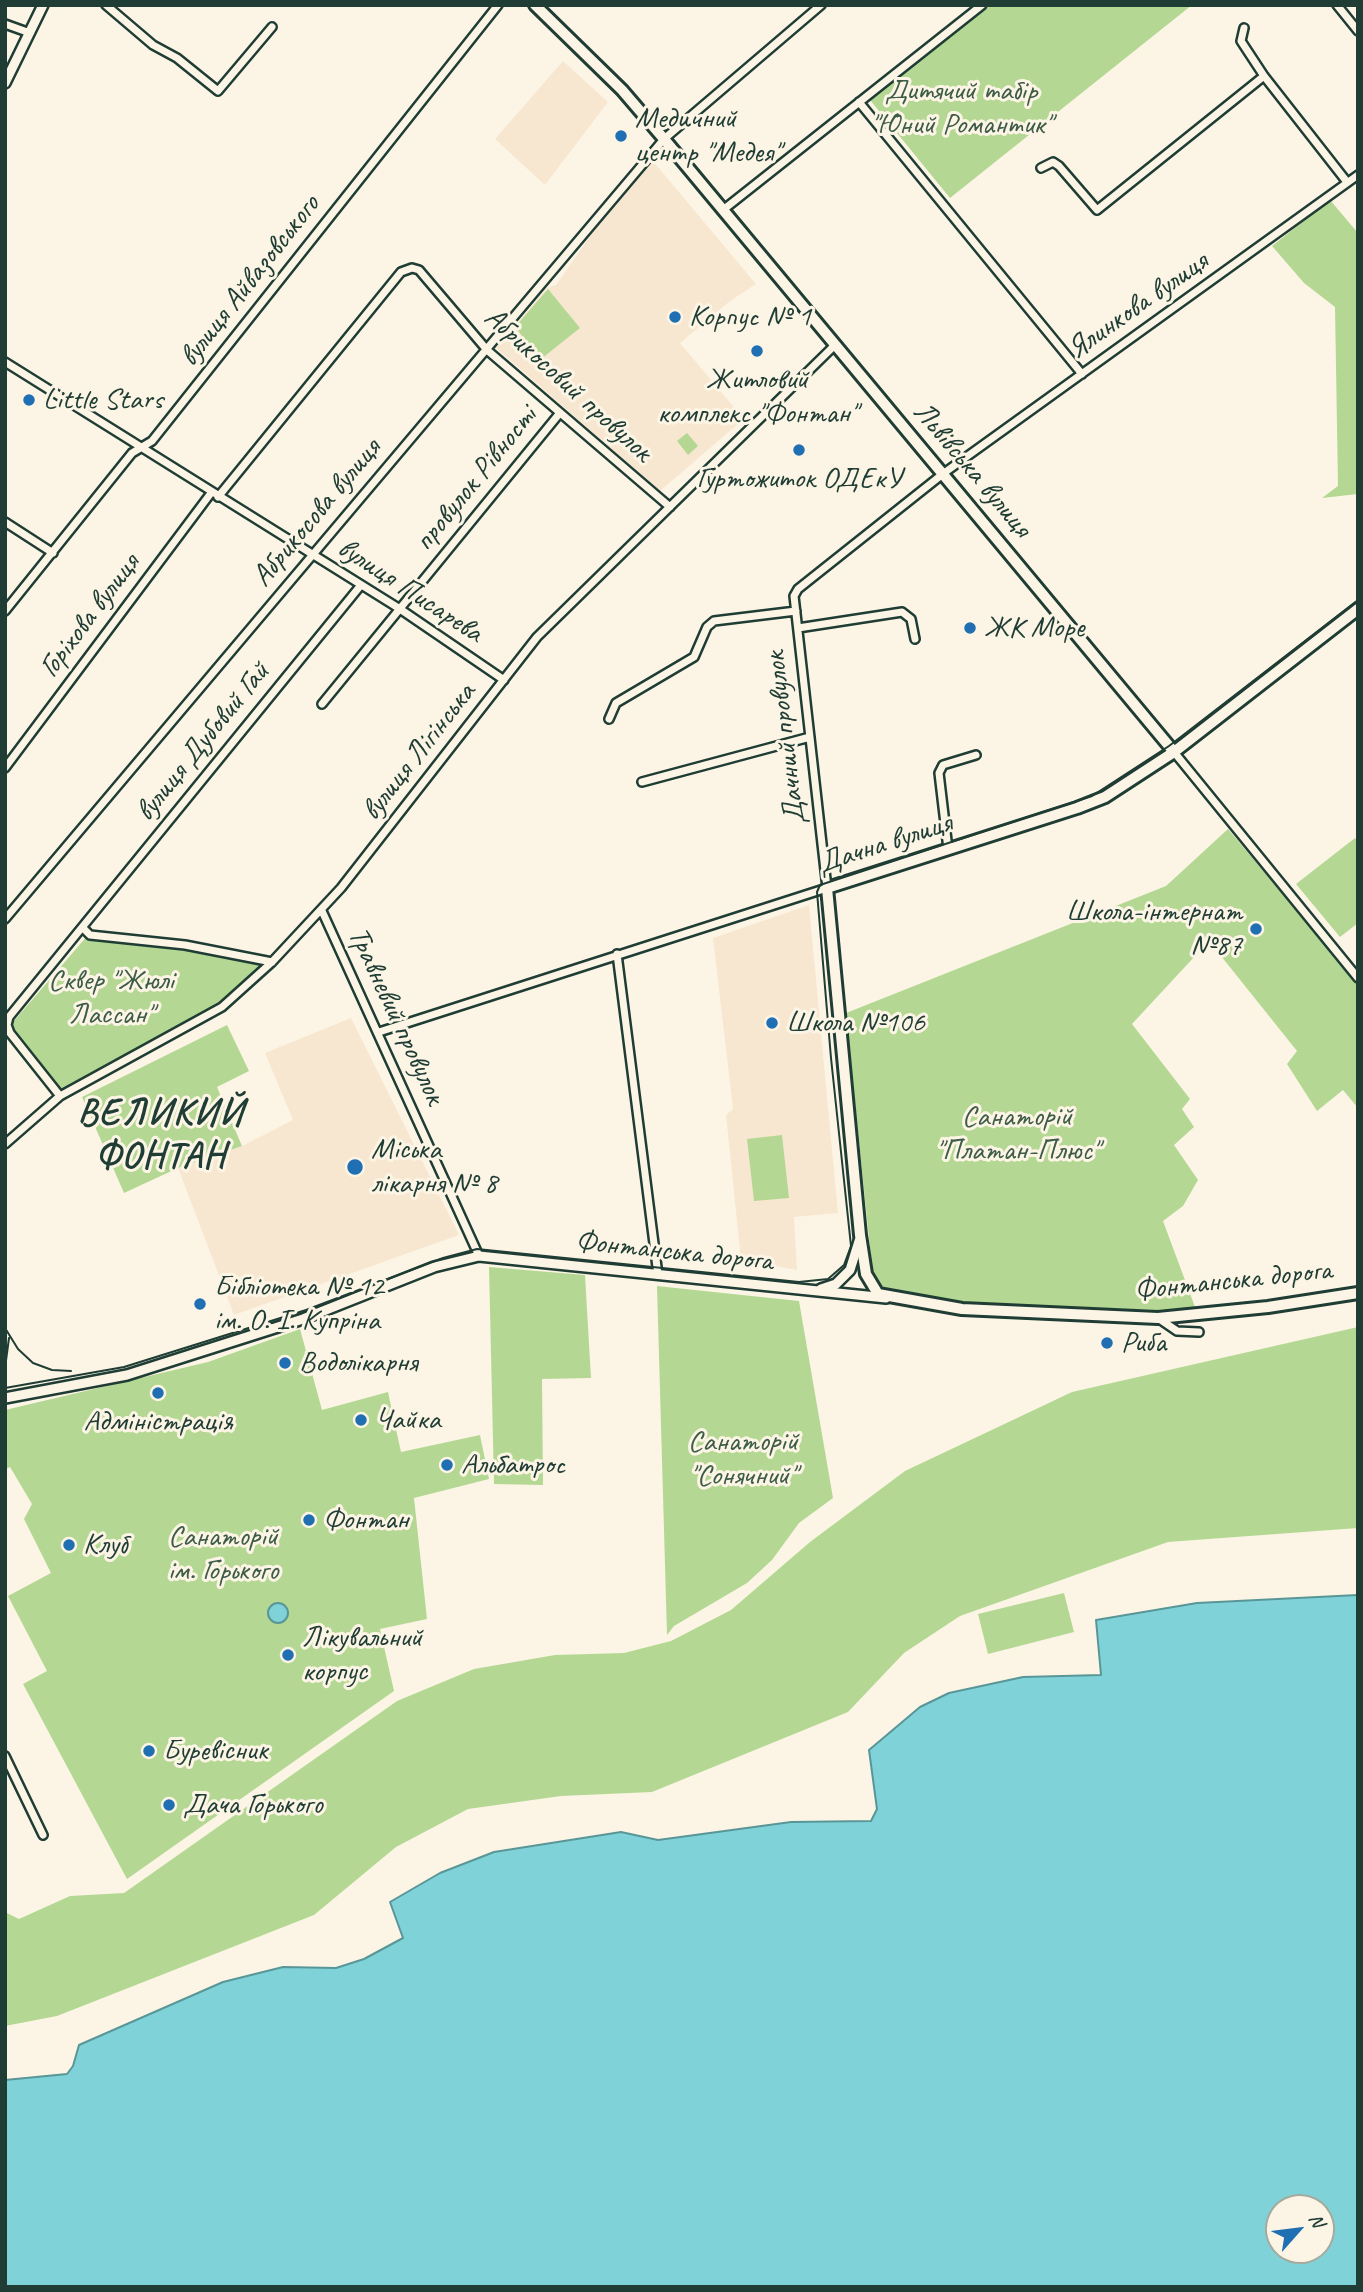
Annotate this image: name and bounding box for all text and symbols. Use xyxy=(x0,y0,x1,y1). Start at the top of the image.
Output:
park label: Дитячий табір "Юний Романтик" xyxy=(870,73,1052,144)
place label: Медичний центр "Медея" xyxy=(635,101,780,172)
marker: Медичний центр "Медея" xyxy=(613,128,629,144)
street label: вулиця Айвазовського xyxy=(172,188,328,374)
street label: Ялинкова вулиця xyxy=(1061,244,1215,368)
place label: Корпус № 1 xyxy=(689,299,811,335)
street label: Абрикосовий провулок xyxy=(476,300,660,470)
marker: Корпус № 1 xyxy=(667,309,683,325)
marker: Житловий комплекс "Фонтан" xyxy=(749,343,765,359)
place label: Житловий комплекс "Фонтан" xyxy=(657,362,857,432)
place label: Little Stars xyxy=(43,382,163,418)
marker: Little Stars xyxy=(21,392,37,408)
street label: Львівська вулиця xyxy=(905,395,1039,545)
street label: провулок Рівності xyxy=(407,399,545,559)
street label: Абрикосова вулиця xyxy=(245,432,389,594)
marker: Гуртожиток ОДЕкУ xyxy=(791,442,807,458)
place label: Гуртожиток ОДЕкУ xyxy=(697,461,901,497)
street label: вулиця Писарева xyxy=(331,531,489,651)
street label: Горіхова вулиця xyxy=(32,547,148,685)
place label: ЖК Море xyxy=(984,610,1084,646)
marker: ЖК Море xyxy=(962,620,978,636)
street label: Дачний провулок xyxy=(758,649,814,827)
street label: вулиця Дубовий Гай xyxy=(128,655,278,829)
street label: вулиця Лігінська xyxy=(354,676,484,828)
street label: Дачна вулиця xyxy=(813,805,957,883)
place label: Школа-інтернат №87 xyxy=(1066,894,1242,964)
marker: Школа-інтернат №87 xyxy=(1248,921,1264,937)
street label: Травневий провулок xyxy=(339,922,453,1110)
park label: Сквер "Жюлі Лассан" xyxy=(48,963,174,1034)
place label: Школа №106 xyxy=(786,1005,925,1041)
marker: Школа №106 xyxy=(764,1015,780,1031)
district label: ВЕЛИКИЙ ФОНТАН xyxy=(77,1092,245,1179)
park label: Санаторій "Платан-Плюс" xyxy=(935,1099,1099,1170)
place label: Міська лікарня № 8 xyxy=(371,1132,497,1202)
marker: Міська лікарня № 8 xyxy=(345,1157,365,1177)
street label: Фонтанська дорога xyxy=(574,1224,774,1280)
street label: Фонтанська дорога xyxy=(1133,1253,1333,1309)
place label: Бібліотека № 12 ім. О. І. Купріна xyxy=(214,1269,384,1340)
marker: Бібліотека № 12 ім. О. І. Купріна xyxy=(192,1296,208,1312)
place label: Риба xyxy=(1121,1325,1166,1361)
marker: Риба xyxy=(1099,1335,1115,1351)
place label: Водолікарня xyxy=(299,1345,417,1381)
marker: Водолікарня xyxy=(277,1355,293,1371)
marker: Адміністрація xyxy=(150,1385,166,1401)
place label: Чайка xyxy=(375,1402,441,1438)
place label: Адміністрація xyxy=(83,1404,233,1440)
marker: Чайка xyxy=(353,1412,369,1428)
park label: Санаторій "Сонячний" xyxy=(688,1424,798,1494)
place label: Альбатрос xyxy=(461,1447,565,1483)
marker: Альбатрос xyxy=(439,1457,455,1473)
place label: Фонтан xyxy=(323,1502,408,1538)
marker: Фонтан xyxy=(301,1512,317,1528)
park label: Cанаторій ім. Горького xyxy=(168,1519,278,1590)
place label: Клуб xyxy=(83,1527,127,1563)
marker: Клуб xyxy=(61,1537,77,1553)
place label: Лікувальний корпус xyxy=(302,1620,422,1690)
marker: Лікувальний корпус xyxy=(280,1647,296,1663)
place label: Буревісник xyxy=(163,1733,268,1769)
marker: Буревісник xyxy=(141,1743,157,1759)
place label: Дача Горького xyxy=(183,1787,323,1823)
marker: Дача Горького xyxy=(161,1797,177,1813)
north arrow xyxy=(1265,2194,1335,2264)
text: N xyxy=(1303,2209,1330,2231)

